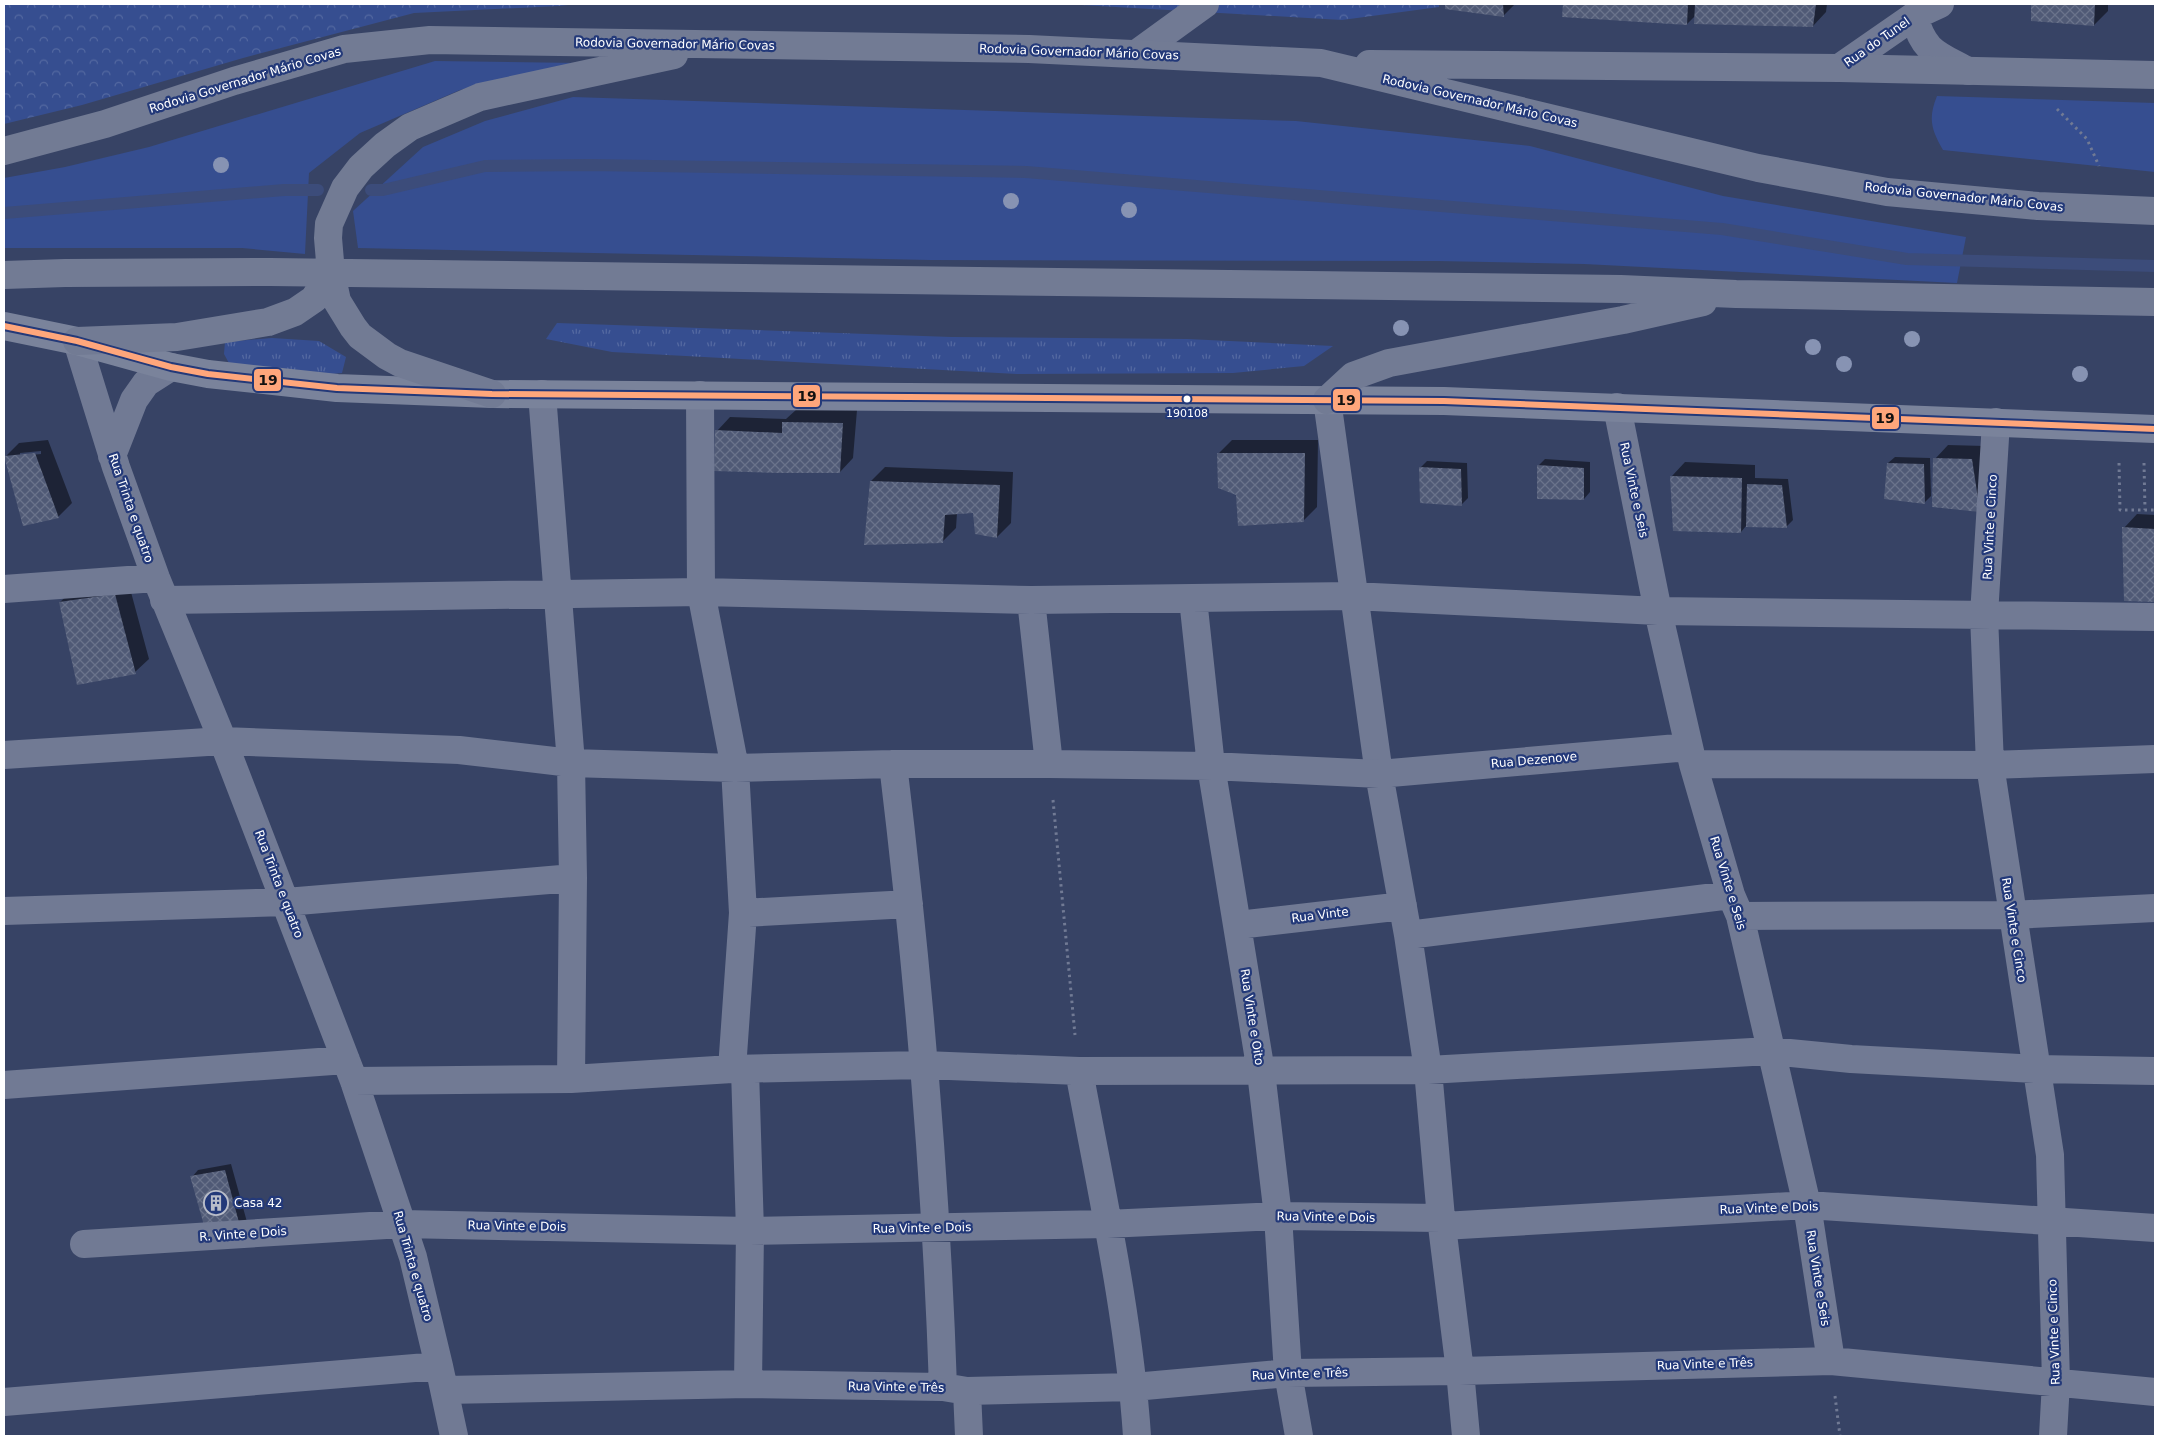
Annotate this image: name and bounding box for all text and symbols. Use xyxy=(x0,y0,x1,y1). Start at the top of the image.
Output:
street label: Rua do Tunel xyxy=(1842,14,1912,70)
street label: Rodovia Governador Mário Covas xyxy=(575,35,775,53)
street label: Rodovia Governador Mário Covas xyxy=(979,42,1179,62)
street label: Rodovia Governador Mário Covas xyxy=(147,44,343,116)
street label: Rodovia Governador Mário Covas xyxy=(1381,72,1579,130)
street label: Rodovia Governador Mário Covas xyxy=(1864,180,2064,214)
line badge: 19 xyxy=(253,368,282,392)
text: 19 xyxy=(258,372,278,388)
line badge: 19 xyxy=(792,384,821,408)
text: 19 xyxy=(797,388,817,404)
line badge: 19 xyxy=(1332,388,1361,412)
text: 19 xyxy=(1336,392,1356,408)
marker: 190108 xyxy=(1182,394,1192,404)
line badge: 19 xyxy=(1871,406,1900,430)
place label: 190108 xyxy=(1166,407,1208,420)
text: 19 xyxy=(1875,410,1895,426)
street label: Rua Vinte e Seis xyxy=(1617,441,1651,539)
street label: Rua Trinta e quatro xyxy=(106,452,156,564)
street label: Rua Vinte e Cinco xyxy=(1980,474,2000,580)
street label: Rua Dezenove xyxy=(1490,749,1578,771)
street label: Rua Trinta e quatro xyxy=(252,828,306,940)
street label: Rua Vinte e Seis xyxy=(1707,834,1749,932)
street label: Rua Vinte e Cinco xyxy=(1999,877,2029,983)
street label: Rua Vinte xyxy=(1291,905,1349,925)
street label: Rua Vinte e Oito xyxy=(1237,968,1267,1066)
building icon: Casa 42 xyxy=(203,1190,229,1216)
place label: Casa 42 xyxy=(234,1196,282,1210)
street label: Rua Vinte e Dois xyxy=(1719,1199,1819,1217)
street label: Rua Trinta e quatro xyxy=(391,1209,435,1323)
street label: Rua Vinte e Dois xyxy=(1277,1209,1375,1225)
street label: Rua Vinte e Dois xyxy=(468,1218,566,1234)
street label: Rua Vinte e Dois xyxy=(873,1220,971,1236)
street label: R. Vinte e Dois xyxy=(199,1224,287,1244)
street label: Rua Vinte e Seis xyxy=(1803,1229,1833,1327)
street label: Rua Vinte e Cinco xyxy=(2045,1279,2063,1385)
street label: Rua Vinte e Três xyxy=(1657,1355,1753,1373)
street label: Rua Vinte e Três xyxy=(1252,1365,1348,1383)
street label: Rua Vinte e Três xyxy=(848,1379,944,1395)

